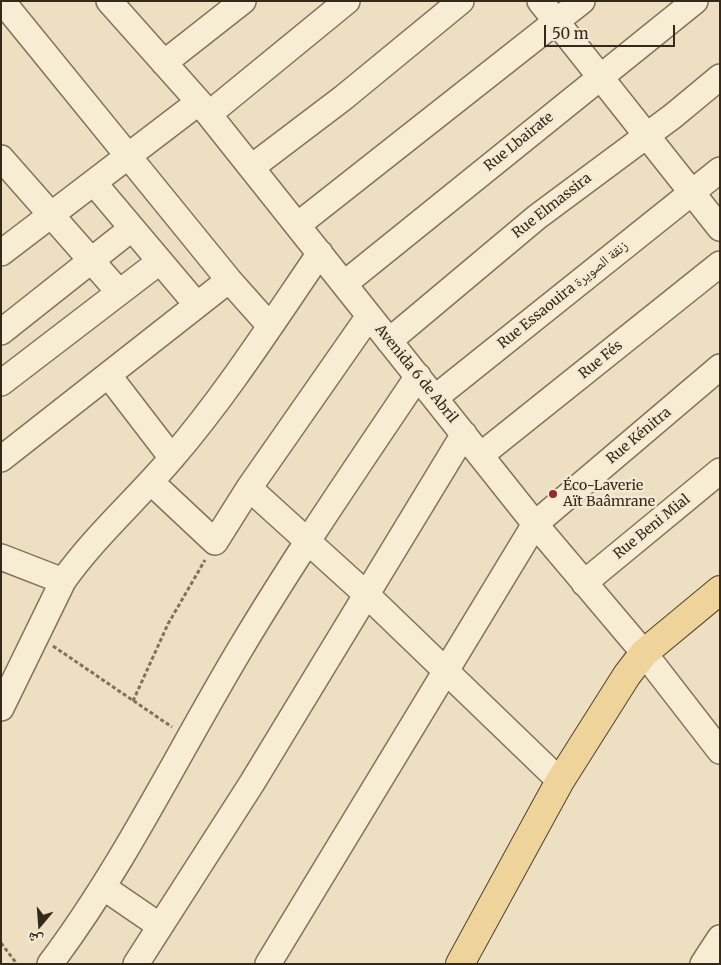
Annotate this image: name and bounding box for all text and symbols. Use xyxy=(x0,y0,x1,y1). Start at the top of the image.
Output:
scale bar xyxy=(546,15,677,47)
text: 50 m xyxy=(552,24,589,43)
street label: Rue Lbairate xyxy=(481,109,557,175)
street label: Rue Elmassira xyxy=(509,170,595,242)
street label: Rue Essaouira زنقة الصويرة xyxy=(495,237,631,353)
street label: Avenida 6 de Abril xyxy=(371,322,461,426)
street label: Rue Fés xyxy=(576,337,626,383)
street label: Rue Kénitra xyxy=(603,404,675,468)
place label: Éco-Laverie Aït Baâmrane xyxy=(563,478,655,511)
marker: Éco-Laverie Aït Baâmrane xyxy=(547,488,559,500)
street label: Rue Beni Mial xyxy=(610,491,694,563)
north arrow xyxy=(15,900,65,950)
text: ش xyxy=(26,928,45,950)

